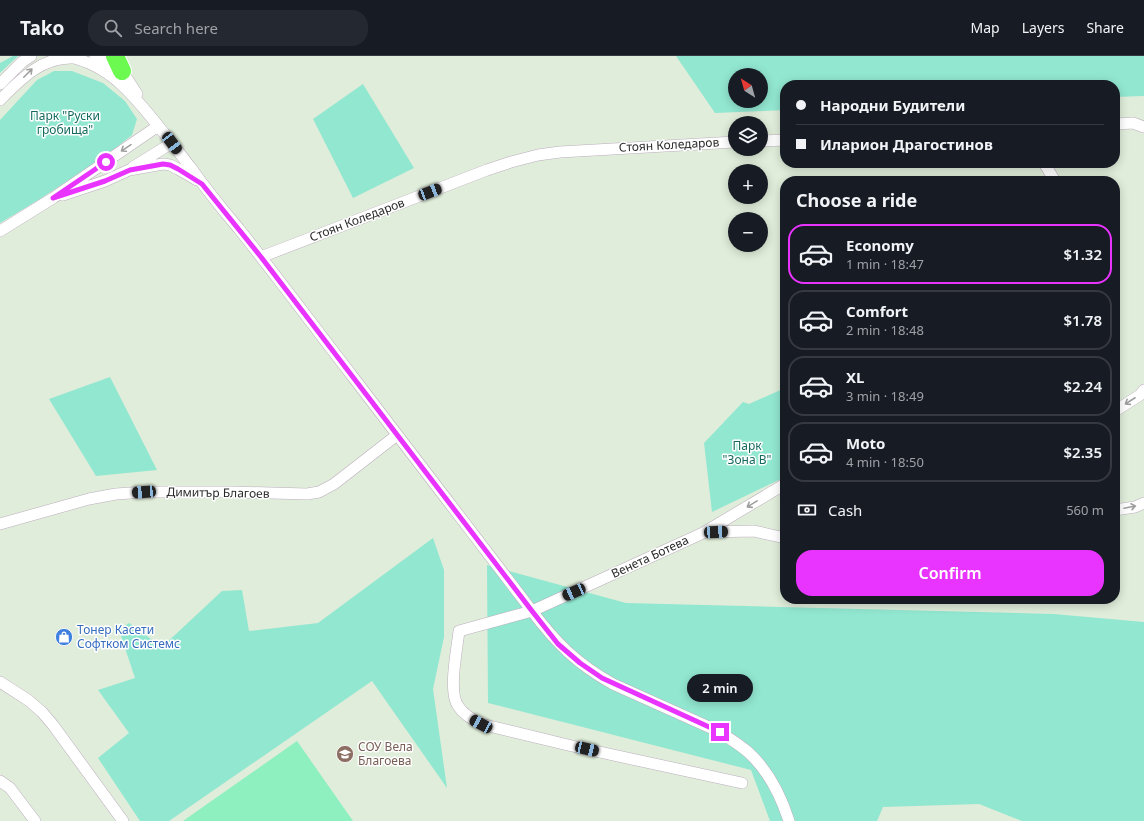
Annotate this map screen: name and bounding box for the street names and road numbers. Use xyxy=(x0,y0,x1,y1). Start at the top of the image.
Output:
street label: Стоян Коледаров xyxy=(618,133,720,156)
street label: Стоян Коледаров xyxy=(307,193,407,246)
street label: Димитър Благоев xyxy=(166,483,270,502)
street label: Венета Ботева xyxy=(608,531,691,582)

